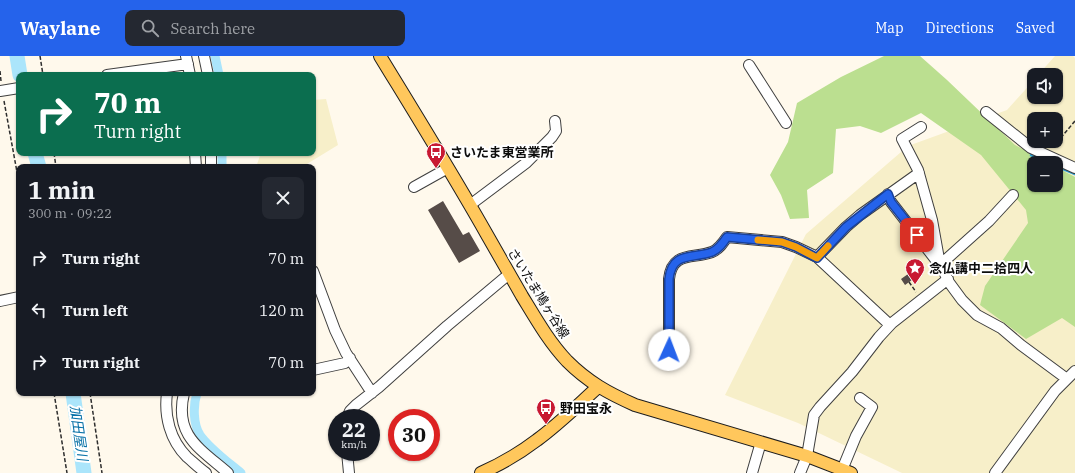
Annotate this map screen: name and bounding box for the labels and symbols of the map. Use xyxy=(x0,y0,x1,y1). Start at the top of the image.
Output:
bus stop icon: さいたま東営業所 xyxy=(425,141,447,169)
place label: さいたま東営業所 xyxy=(450,144,554,161)
pin xyxy=(900,218,934,252)
street label: さいたま鳩ヶ谷線 xyxy=(504,245,573,342)
place icon: 念仏講中二拾四人 xyxy=(904,257,926,285)
place label: 念仏講中二拾四人 xyxy=(929,260,1033,277)
position arrow xyxy=(648,329,690,371)
bus stop icon: 野田宝永 xyxy=(535,397,557,425)
place label: 野田宝永 xyxy=(560,400,612,417)
water label: 加田屋川 xyxy=(66,404,92,464)
speed limit sign: 30 xyxy=(388,409,440,461)

